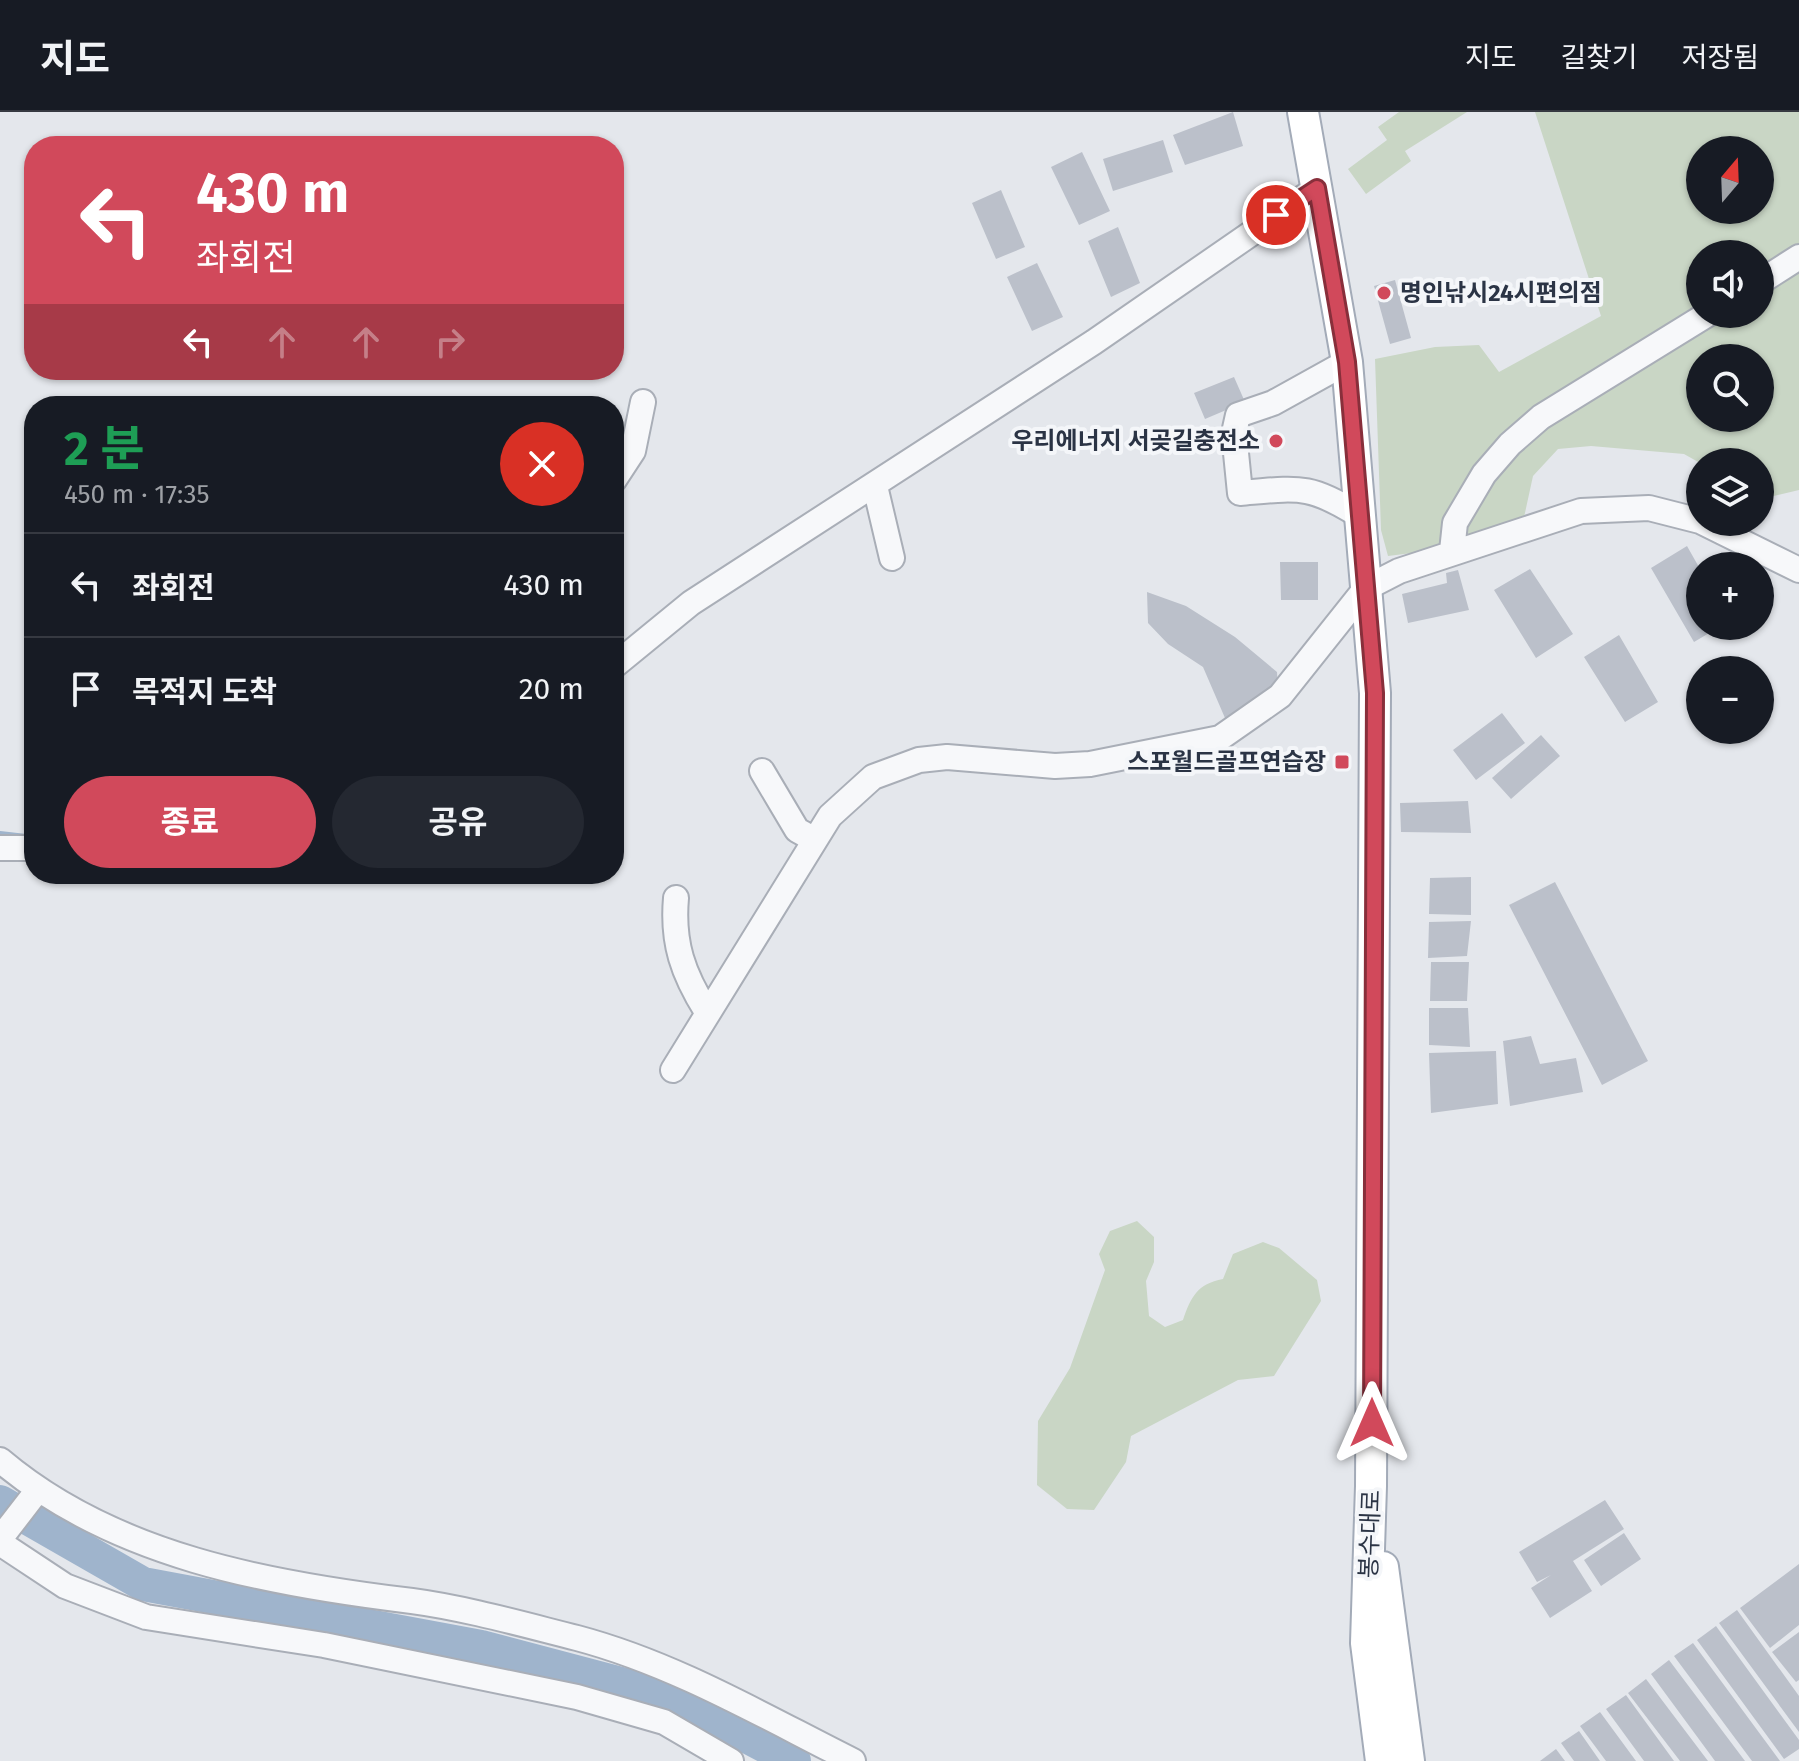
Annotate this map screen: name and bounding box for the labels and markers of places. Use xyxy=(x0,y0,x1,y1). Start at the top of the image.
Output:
pin xyxy=(1242,181,1310,249)
place label: 명인낚시24시편의점 xyxy=(1400,279,1602,307)
marker: 명인낚시24시편의점 xyxy=(1375,284,1393,302)
place label: 우리에너지 서곶길충전소 xyxy=(1011,427,1260,455)
marker: 우리에너지 서곶길충전소 xyxy=(1267,432,1285,450)
place label: 스포월드골프연습장 xyxy=(1127,748,1326,776)
marker: 스포월드골프연습장 xyxy=(1333,753,1351,771)

